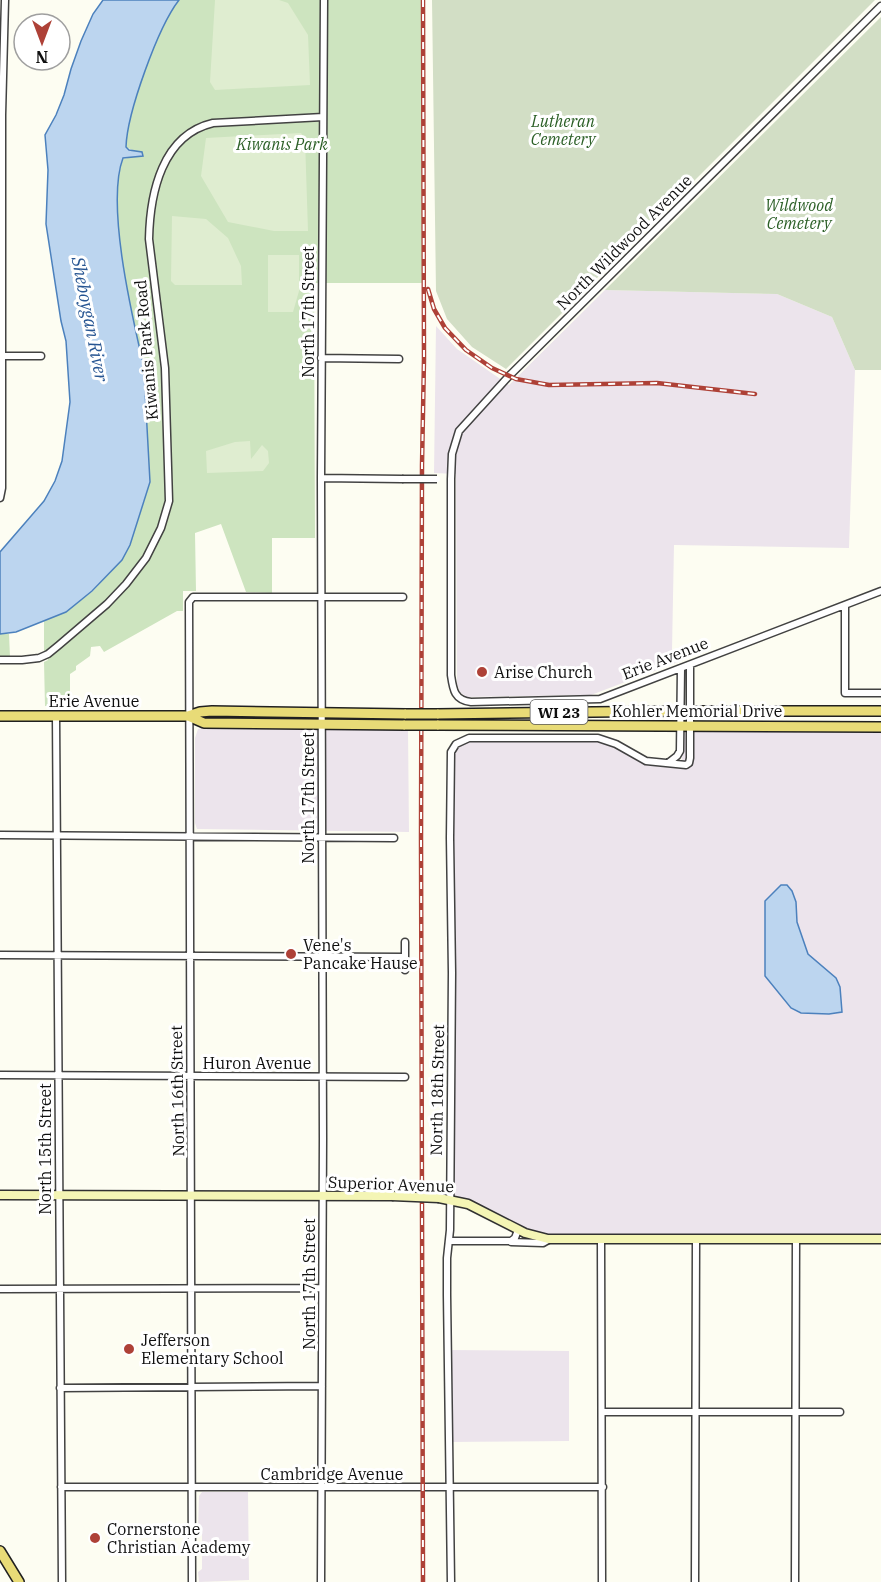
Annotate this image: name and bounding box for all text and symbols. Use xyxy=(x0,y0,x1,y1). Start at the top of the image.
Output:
north arrow xyxy=(12,12,72,72)
text: N xyxy=(36,47,48,67)
park label: Lutheran Cemetery xyxy=(530,111,597,149)
park label: Kiwanis Park xyxy=(235,134,328,154)
street label: North Wildwood Avenue xyxy=(552,170,696,314)
park label: Wildwood Cemetery xyxy=(765,195,833,233)
street label: North 17th Street xyxy=(298,246,318,378)
water label: Sheboygan River xyxy=(66,254,114,384)
street label: Kiwanis Park Road xyxy=(130,279,162,421)
street label: Erie Avenue xyxy=(619,632,711,684)
place label: Arise Church xyxy=(494,662,593,682)
marker: Arise Church xyxy=(475,665,489,679)
street label: Erie Avenue xyxy=(49,691,139,711)
road number: WI 23 xyxy=(530,700,588,724)
street label: Kohler Memorial Drive xyxy=(612,701,782,721)
street label: North 17th Street xyxy=(298,732,318,864)
place label: Vene's Pancake Hause xyxy=(303,935,418,973)
marker: Vene's Pancake Hause xyxy=(284,947,298,961)
street label: North 18th Street xyxy=(426,1024,448,1156)
street label: North 16th Street xyxy=(166,1025,188,1157)
street label: Huron Avenue xyxy=(203,1053,311,1073)
street label: North 15th Street xyxy=(35,1083,55,1215)
street label: Superior Avenue xyxy=(328,1172,454,1196)
street label: North 17th Street xyxy=(299,1218,319,1350)
place label: Jefferson Elementary School xyxy=(141,1330,284,1368)
marker: Jefferson Elementary School xyxy=(122,1342,136,1356)
street label: Cambridge Avenue xyxy=(261,1464,403,1484)
place label: Cornerstone Christian Academy xyxy=(107,1519,251,1557)
marker: Cornerstone Christian Academy xyxy=(88,1531,102,1545)

